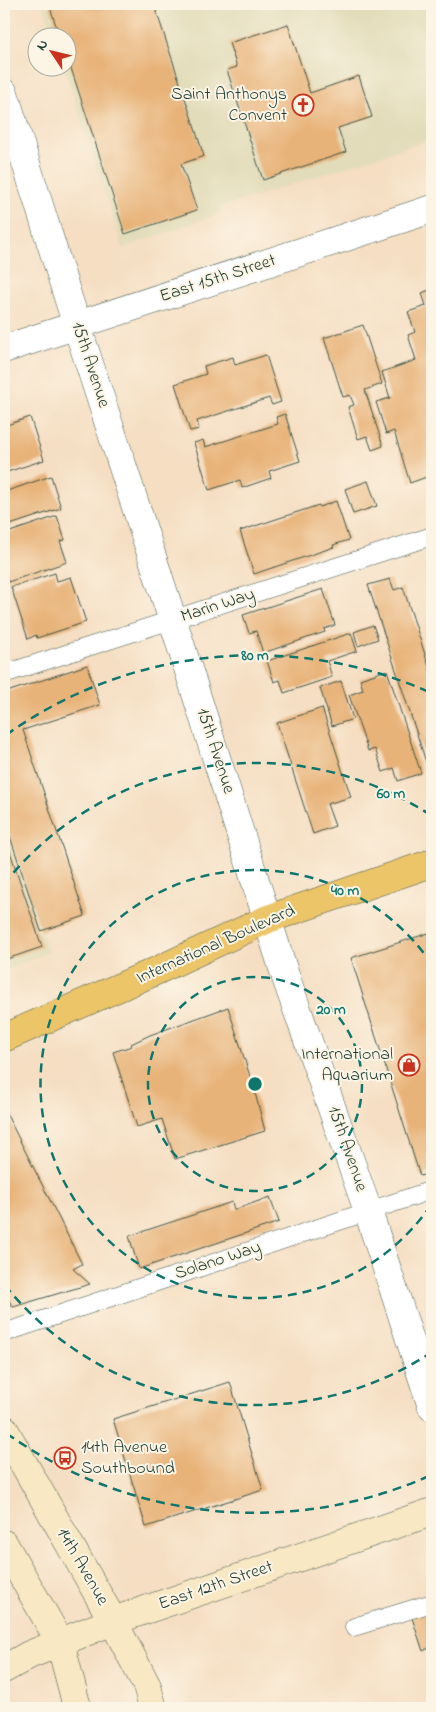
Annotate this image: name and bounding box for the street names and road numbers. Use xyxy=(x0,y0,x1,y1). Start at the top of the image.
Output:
street label: East 15th Street xyxy=(157,248,279,310)
street label: 15th Avenue xyxy=(64,319,116,412)
street label: Marin Way xyxy=(178,582,258,630)
street label: 15th Avenue xyxy=(189,705,241,798)
street label: International Boulevard xyxy=(132,898,300,992)
street label: 15th Avenue xyxy=(320,1103,374,1196)
street label: Solano Way xyxy=(171,1235,265,1287)
street label: 14th Avenue xyxy=(49,1523,115,1612)
street label: East 12th Street xyxy=(155,1554,277,1618)

